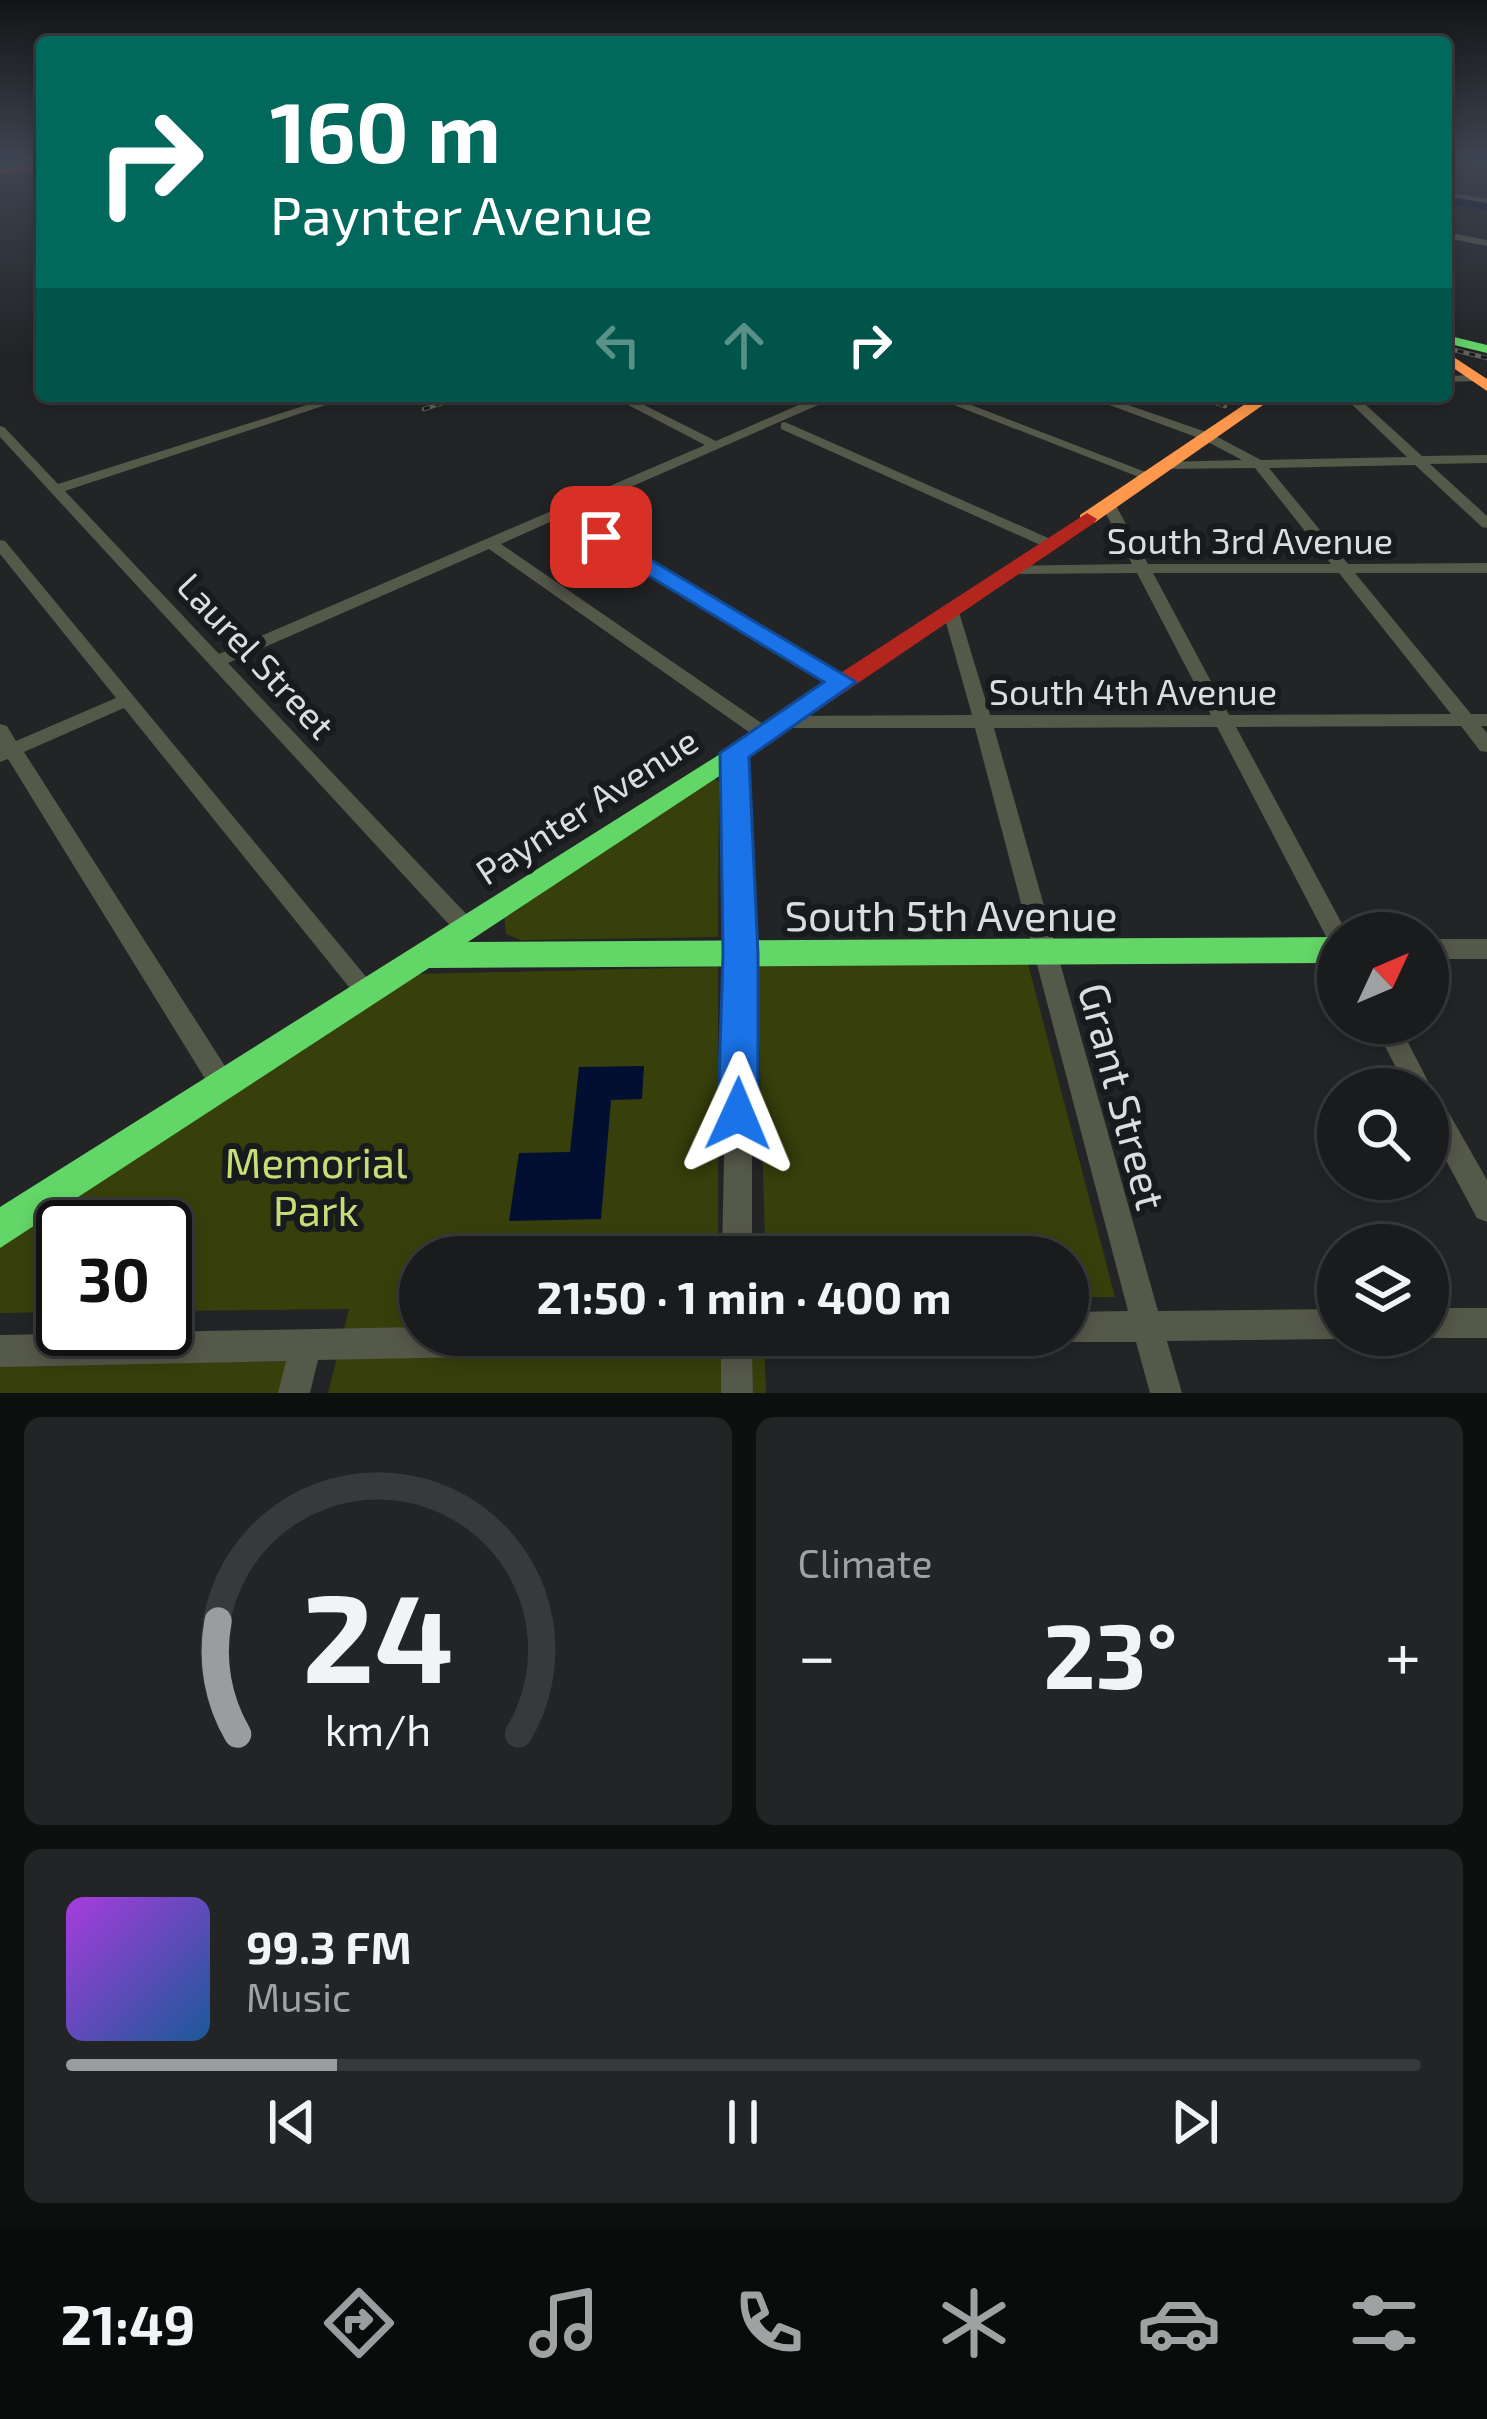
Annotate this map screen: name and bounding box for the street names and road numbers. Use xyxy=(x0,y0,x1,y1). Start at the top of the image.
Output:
street label: South 3rd Avenue xyxy=(1107,518,1393,561)
street label: Laurel Street xyxy=(170,564,344,746)
street label: South 4th Avenue xyxy=(989,669,1277,712)
street label: Paynter Avenue xyxy=(467,717,705,893)
street label: South 5th Avenue xyxy=(784,889,1118,939)
street label: Grant Street xyxy=(1070,977,1178,1215)

